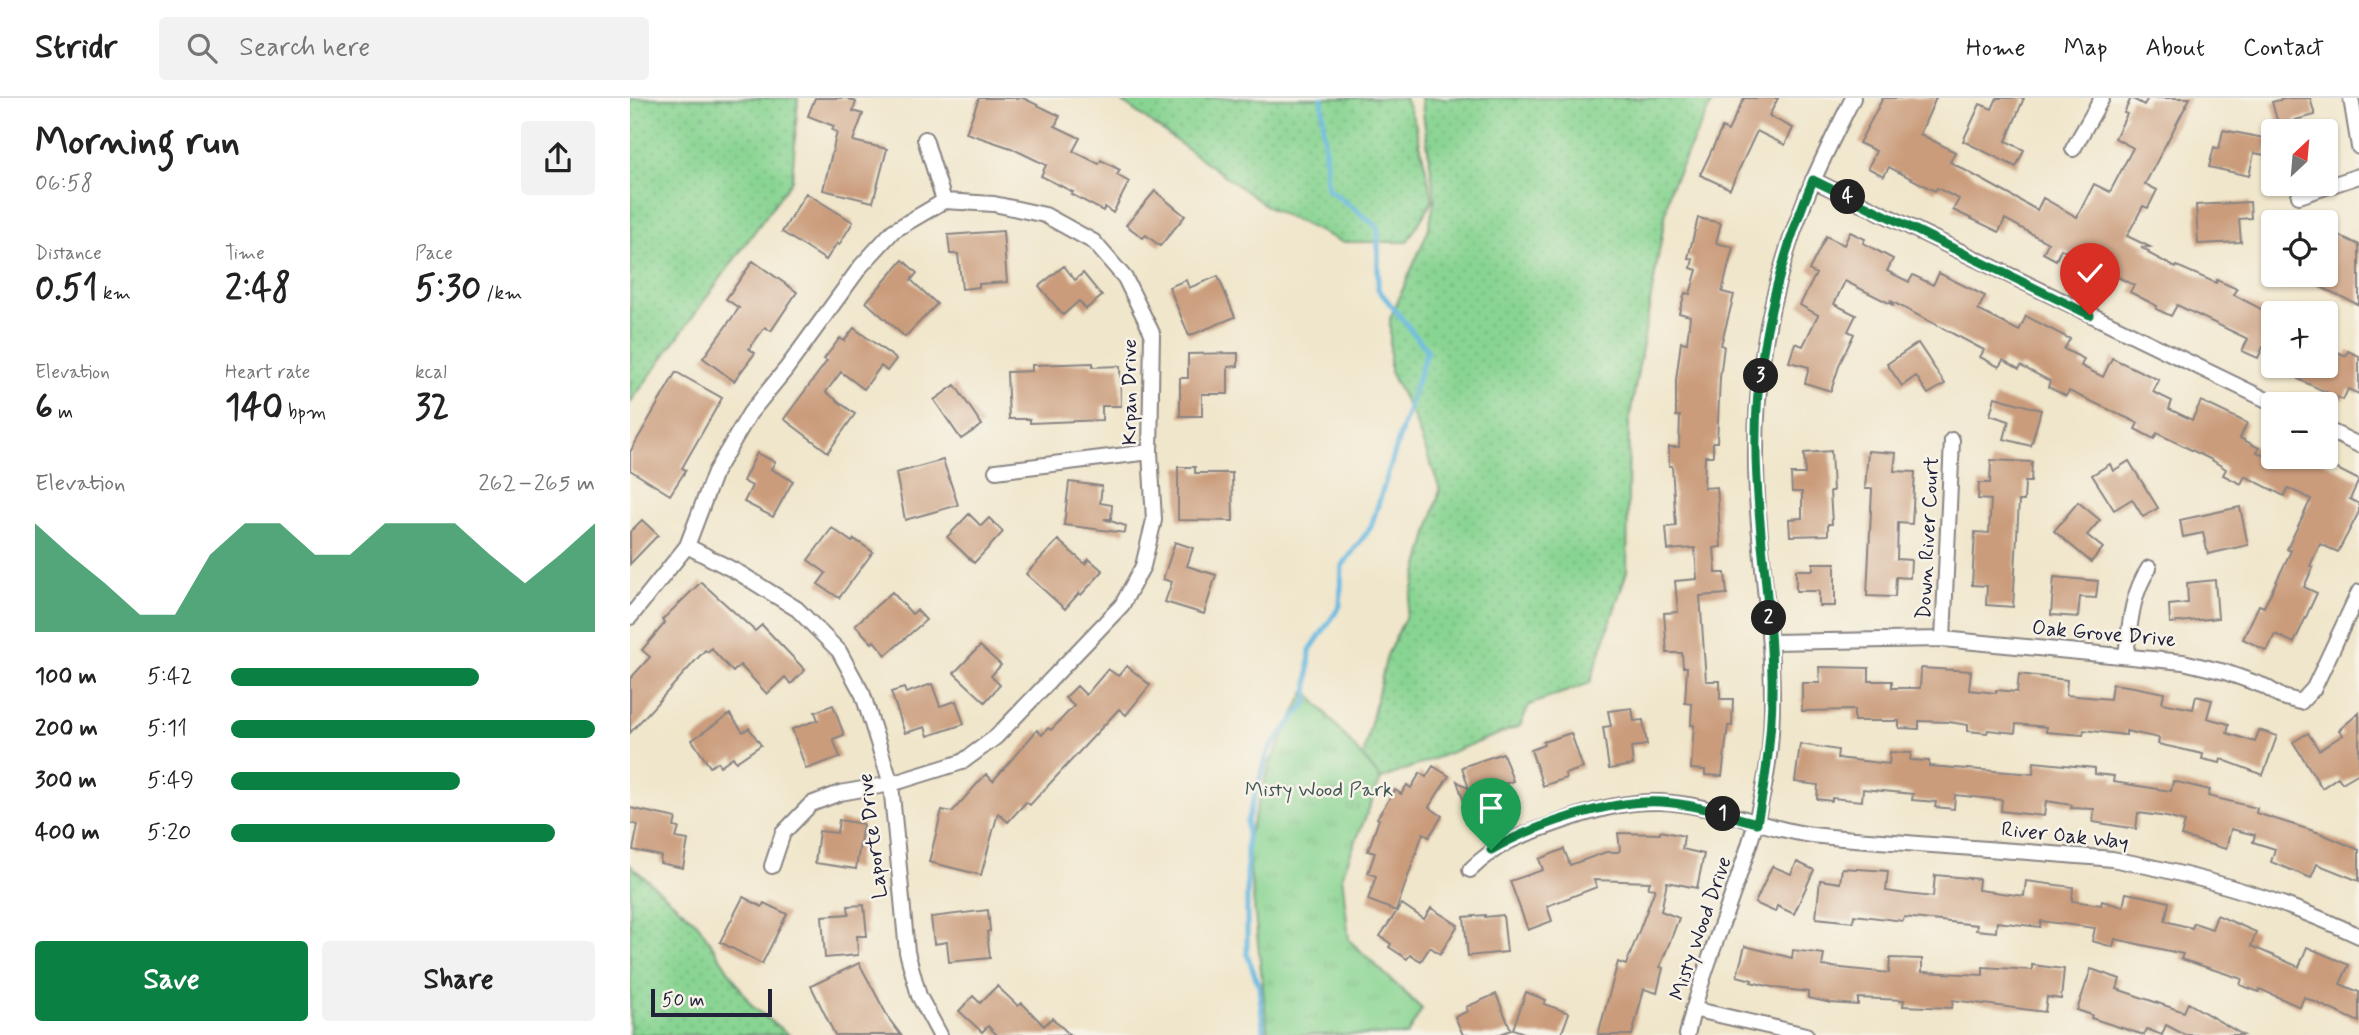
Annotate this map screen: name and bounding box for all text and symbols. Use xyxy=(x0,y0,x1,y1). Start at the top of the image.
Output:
search box xyxy=(159,17,649,80)
text: Stridr xyxy=(35,26,117,70)
icon: search xyxy=(183,29,221,67)
text: Search here xyxy=(239,31,370,65)
text: Home xyxy=(1966,33,2026,64)
text: Map xyxy=(2064,33,2108,64)
text: About xyxy=(2146,33,2205,64)
text: Contact xyxy=(2243,33,2324,64)
text: Morning run xyxy=(35,118,240,167)
north arrow xyxy=(2261,119,2338,196)
map controls xyxy=(2261,119,2338,469)
button: share xyxy=(521,121,595,195)
text: 06:58 xyxy=(35,169,93,199)
pin: 4 xyxy=(1830,180,1866,214)
text: 4 xyxy=(1842,184,1853,209)
button: locate xyxy=(2261,210,2338,287)
text: Distance xyxy=(35,241,102,266)
text: Time xyxy=(225,241,265,266)
text: Pace xyxy=(415,241,453,266)
pin xyxy=(2060,243,2120,315)
icon: check xyxy=(2071,254,2109,292)
text: 0.51 xyxy=(35,266,98,312)
text: 2:48 xyxy=(225,266,291,312)
text: 5:30 xyxy=(415,266,481,312)
text: km xyxy=(98,281,131,306)
text: /km xyxy=(481,281,522,306)
button: + xyxy=(2261,301,2338,378)
street label: Krpan Drive xyxy=(1116,339,1144,445)
pin: 3 xyxy=(1744,358,1778,394)
text: Elevation xyxy=(35,360,110,385)
text: Heart rate xyxy=(225,360,310,385)
text: kcal xyxy=(415,360,447,385)
text: 3 xyxy=(1756,363,1765,388)
text: 6 xyxy=(35,385,53,431)
text: 140 xyxy=(225,385,283,431)
text: 32 xyxy=(415,385,449,431)
button: − xyxy=(2261,392,2338,469)
text: m xyxy=(53,400,73,425)
text: bpm xyxy=(283,400,326,425)
street label: Down River Court xyxy=(1910,456,1946,620)
text: Elevation xyxy=(35,469,126,499)
text: 262–265 m xyxy=(478,469,595,499)
pin: 2 xyxy=(1752,601,1786,636)
text: 2 xyxy=(1764,605,1773,630)
street label: Oak Grove Drive xyxy=(2031,614,2177,654)
text: 100 m xyxy=(35,662,97,692)
text: 5:42 xyxy=(147,662,192,692)
text: 200 m xyxy=(35,714,98,744)
text: 5:11 xyxy=(147,714,187,744)
text: 300 m xyxy=(35,766,97,796)
text: 5:49 xyxy=(147,766,194,796)
street label: Laporte Drive xyxy=(851,772,895,900)
park label: Misty Wood Park xyxy=(1245,776,1393,804)
pin xyxy=(1461,778,1521,850)
icon: arrive xyxy=(1472,789,1510,827)
pin: 1 xyxy=(1706,796,1740,832)
text: 1 xyxy=(1718,801,1727,826)
street label: River Oak Way xyxy=(2000,815,2130,857)
text: 400 m xyxy=(35,818,100,848)
text: 5:20 xyxy=(147,818,191,848)
street label: Misty Wood Drive xyxy=(1663,853,1739,1004)
button: Save xyxy=(35,941,308,1021)
button: Share xyxy=(322,941,595,1021)
scale bar xyxy=(651,986,772,1018)
text: 50 m xyxy=(662,988,705,1013)

